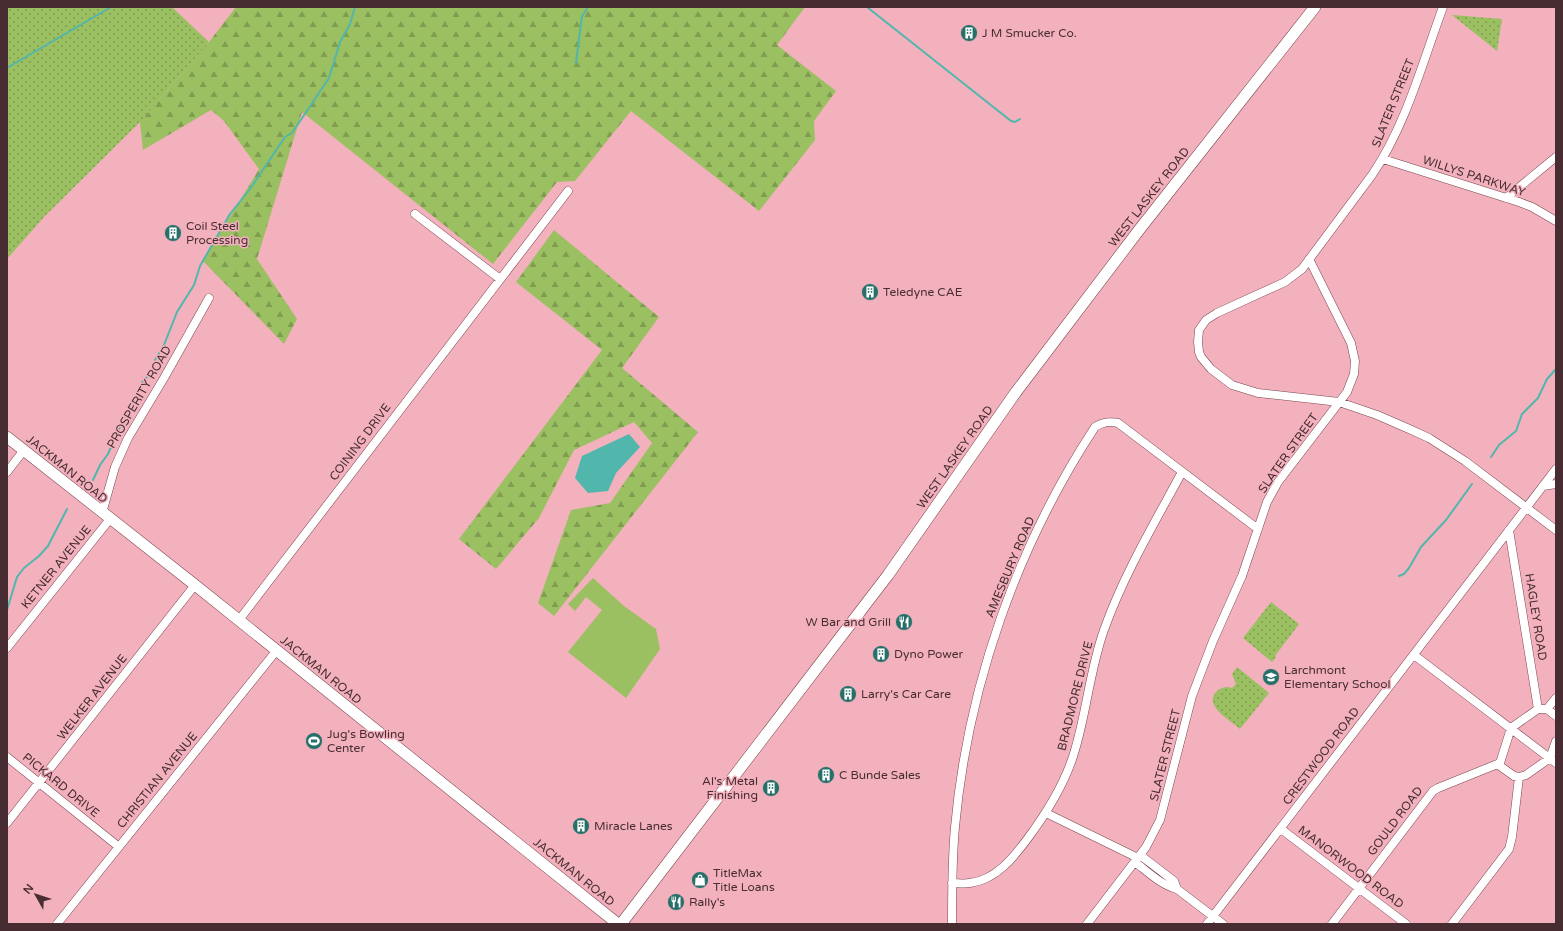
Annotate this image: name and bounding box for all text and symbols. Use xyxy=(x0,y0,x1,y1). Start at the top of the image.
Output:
building icon: J M Smucker Co. xyxy=(959,23,979,43)
place label: J M Smucker Co. xyxy=(982,26,1077,40)
street label: SLATER STREET xyxy=(1369,56,1417,149)
street label: WEST LASKEY ROAD xyxy=(1106,144,1192,250)
street label: WILLYS PARKWAY xyxy=(1421,153,1528,199)
place label: Coil Steel Processing xyxy=(186,219,248,247)
building icon: Coil Steel Processing xyxy=(163,223,183,243)
building icon: Teledyne CAE xyxy=(860,282,880,302)
place label: Teledyne CAE xyxy=(883,285,963,299)
street label: PROSPERITY ROAD xyxy=(104,343,174,451)
street label: COINING DRIVE xyxy=(326,400,394,483)
street label: WEST LASKEY ROAD xyxy=(914,403,996,511)
street label: SLATER STREET xyxy=(1255,410,1321,496)
street label: JACKMAN ROAD xyxy=(24,432,110,506)
street label: AMESBURY ROAD xyxy=(982,514,1038,620)
street label: KETNER AVENUE xyxy=(18,522,94,611)
street label: HAGLEY ROAD xyxy=(1522,572,1550,662)
restaurant icon: W Bar and Grill xyxy=(894,612,914,632)
place label: W Bar and Grill xyxy=(806,615,891,629)
street label: JACKMAN ROAD xyxy=(278,633,364,707)
street label: BRADMORE DRIVE xyxy=(1055,639,1095,752)
building icon: Dyno Power xyxy=(871,644,891,664)
place label: Dyno Power xyxy=(894,647,964,661)
street label: WELKER AVENUE xyxy=(54,651,130,743)
place label: Larchmont Elementary School xyxy=(1284,663,1391,691)
school or university icon: Larchmont Elementary School xyxy=(1261,667,1281,687)
building icon: Larry's Car Care xyxy=(838,684,858,704)
place label: Larry's Car Care xyxy=(861,687,951,701)
street label: CRESTWOOD ROAD xyxy=(1280,704,1362,808)
street label: SLATER STREET xyxy=(1147,707,1183,802)
place label: Jug's Bowling Center xyxy=(327,727,405,755)
street label: CHRISTIAN AVENUE xyxy=(114,729,200,831)
sports icon: Jug's Bowling Center xyxy=(304,731,324,751)
street label: PICKARD DRIVE xyxy=(20,750,102,820)
building icon: C Bunde Sales xyxy=(816,765,836,785)
place label: C Bunde Sales xyxy=(839,768,921,782)
place label: Al's Metal Finishing xyxy=(702,774,758,802)
building icon: Al's Metal Finishing xyxy=(761,778,781,798)
street label: GOULD ROAD xyxy=(1364,784,1426,858)
building icon: Miracle Lanes xyxy=(571,816,591,836)
place label: Miracle Lanes xyxy=(594,819,673,833)
street label: MANORWOOD ROAD xyxy=(1296,823,1406,911)
street label: JACKMAN ROAD xyxy=(531,835,617,909)
place label: TitleMax Title Loans xyxy=(713,866,775,894)
shop icon: TitleMax Title Loans xyxy=(690,870,710,890)
north arrow xyxy=(16,875,56,915)
text: N xyxy=(21,881,36,897)
restaurant icon: Rally's xyxy=(666,892,686,912)
place label: Rally's xyxy=(689,895,725,909)

